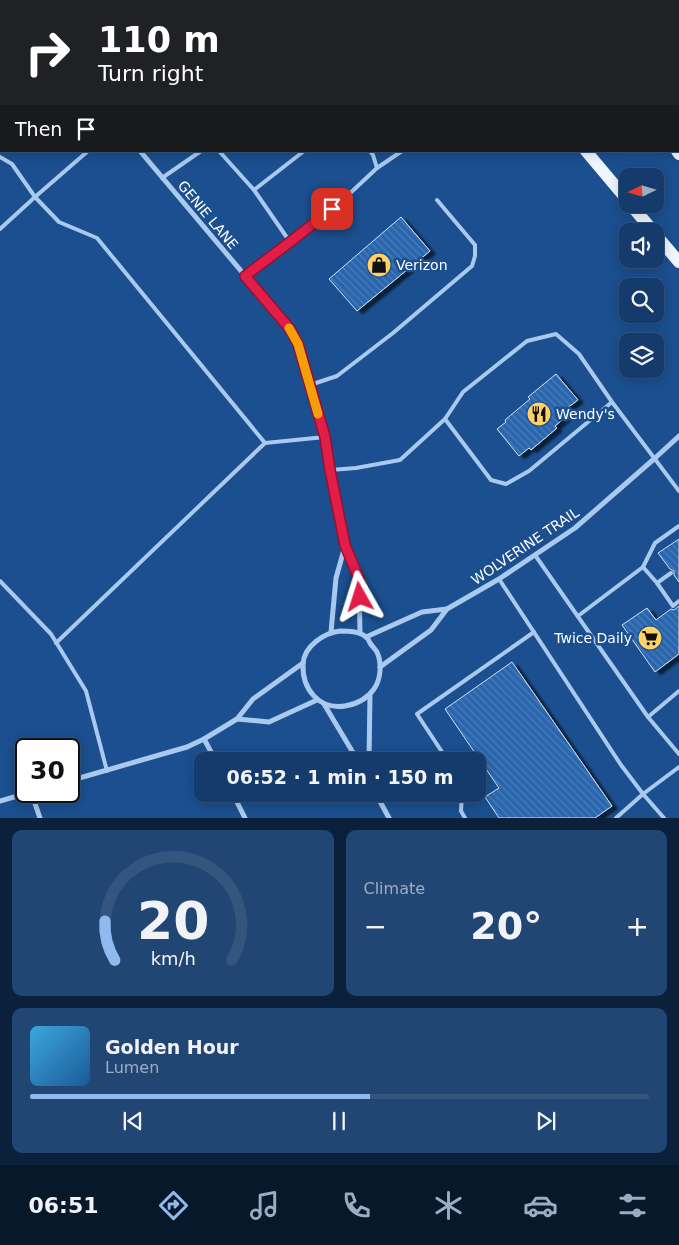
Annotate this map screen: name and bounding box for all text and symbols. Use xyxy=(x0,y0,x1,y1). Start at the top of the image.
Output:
icon: right xyxy=(15,20,80,85)
text: 110 m xyxy=(98,20,220,60)
text: Turn right xyxy=(98,61,203,86)
icon: arrive xyxy=(72,115,100,143)
text: Then xyxy=(15,118,62,140)
north arrow xyxy=(619,168,664,212)
map controls xyxy=(619,168,664,378)
street label: GENIE LANE xyxy=(175,177,241,253)
pin xyxy=(311,188,353,230)
icon: arrive xyxy=(318,195,346,223)
button: sound xyxy=(619,223,664,268)
shop icon: Verizon xyxy=(366,252,392,278)
place label: Verizon xyxy=(396,257,448,273)
button: search xyxy=(619,278,664,323)
button: layers xyxy=(619,333,664,378)
restaurant icon: Wendy's xyxy=(526,401,552,427)
place label: Wendy's xyxy=(556,406,615,422)
street label: WOLVERINE TRAIL xyxy=(468,504,582,588)
position arrow xyxy=(333,570,385,622)
supermarket icon: Twice Daily xyxy=(637,625,663,651)
place label: Twice Daily xyxy=(553,630,632,646)
speed limit sign: 30 xyxy=(15,738,80,803)
text: 06:52 · 1 min · 150 m xyxy=(226,766,454,788)
text: Climate xyxy=(364,879,425,898)
text: 20 xyxy=(137,891,209,951)
text: 20° xyxy=(470,904,542,948)
text: − xyxy=(364,910,387,943)
text: + xyxy=(626,910,649,943)
text: km/h xyxy=(150,948,195,969)
text: Golden Hour xyxy=(105,1036,239,1058)
text: Lumen xyxy=(105,1058,159,1077)
icon: previous xyxy=(119,1107,147,1135)
icon: pause xyxy=(325,1107,353,1135)
icon: next xyxy=(532,1107,560,1135)
icon: directions xyxy=(156,1188,191,1223)
icon: music xyxy=(247,1188,282,1223)
icon: phone xyxy=(339,1188,374,1223)
icon: climate xyxy=(431,1188,466,1223)
icon: car xyxy=(523,1188,558,1223)
icon: filters xyxy=(615,1188,650,1223)
text: 06:51 xyxy=(28,1193,99,1218)

